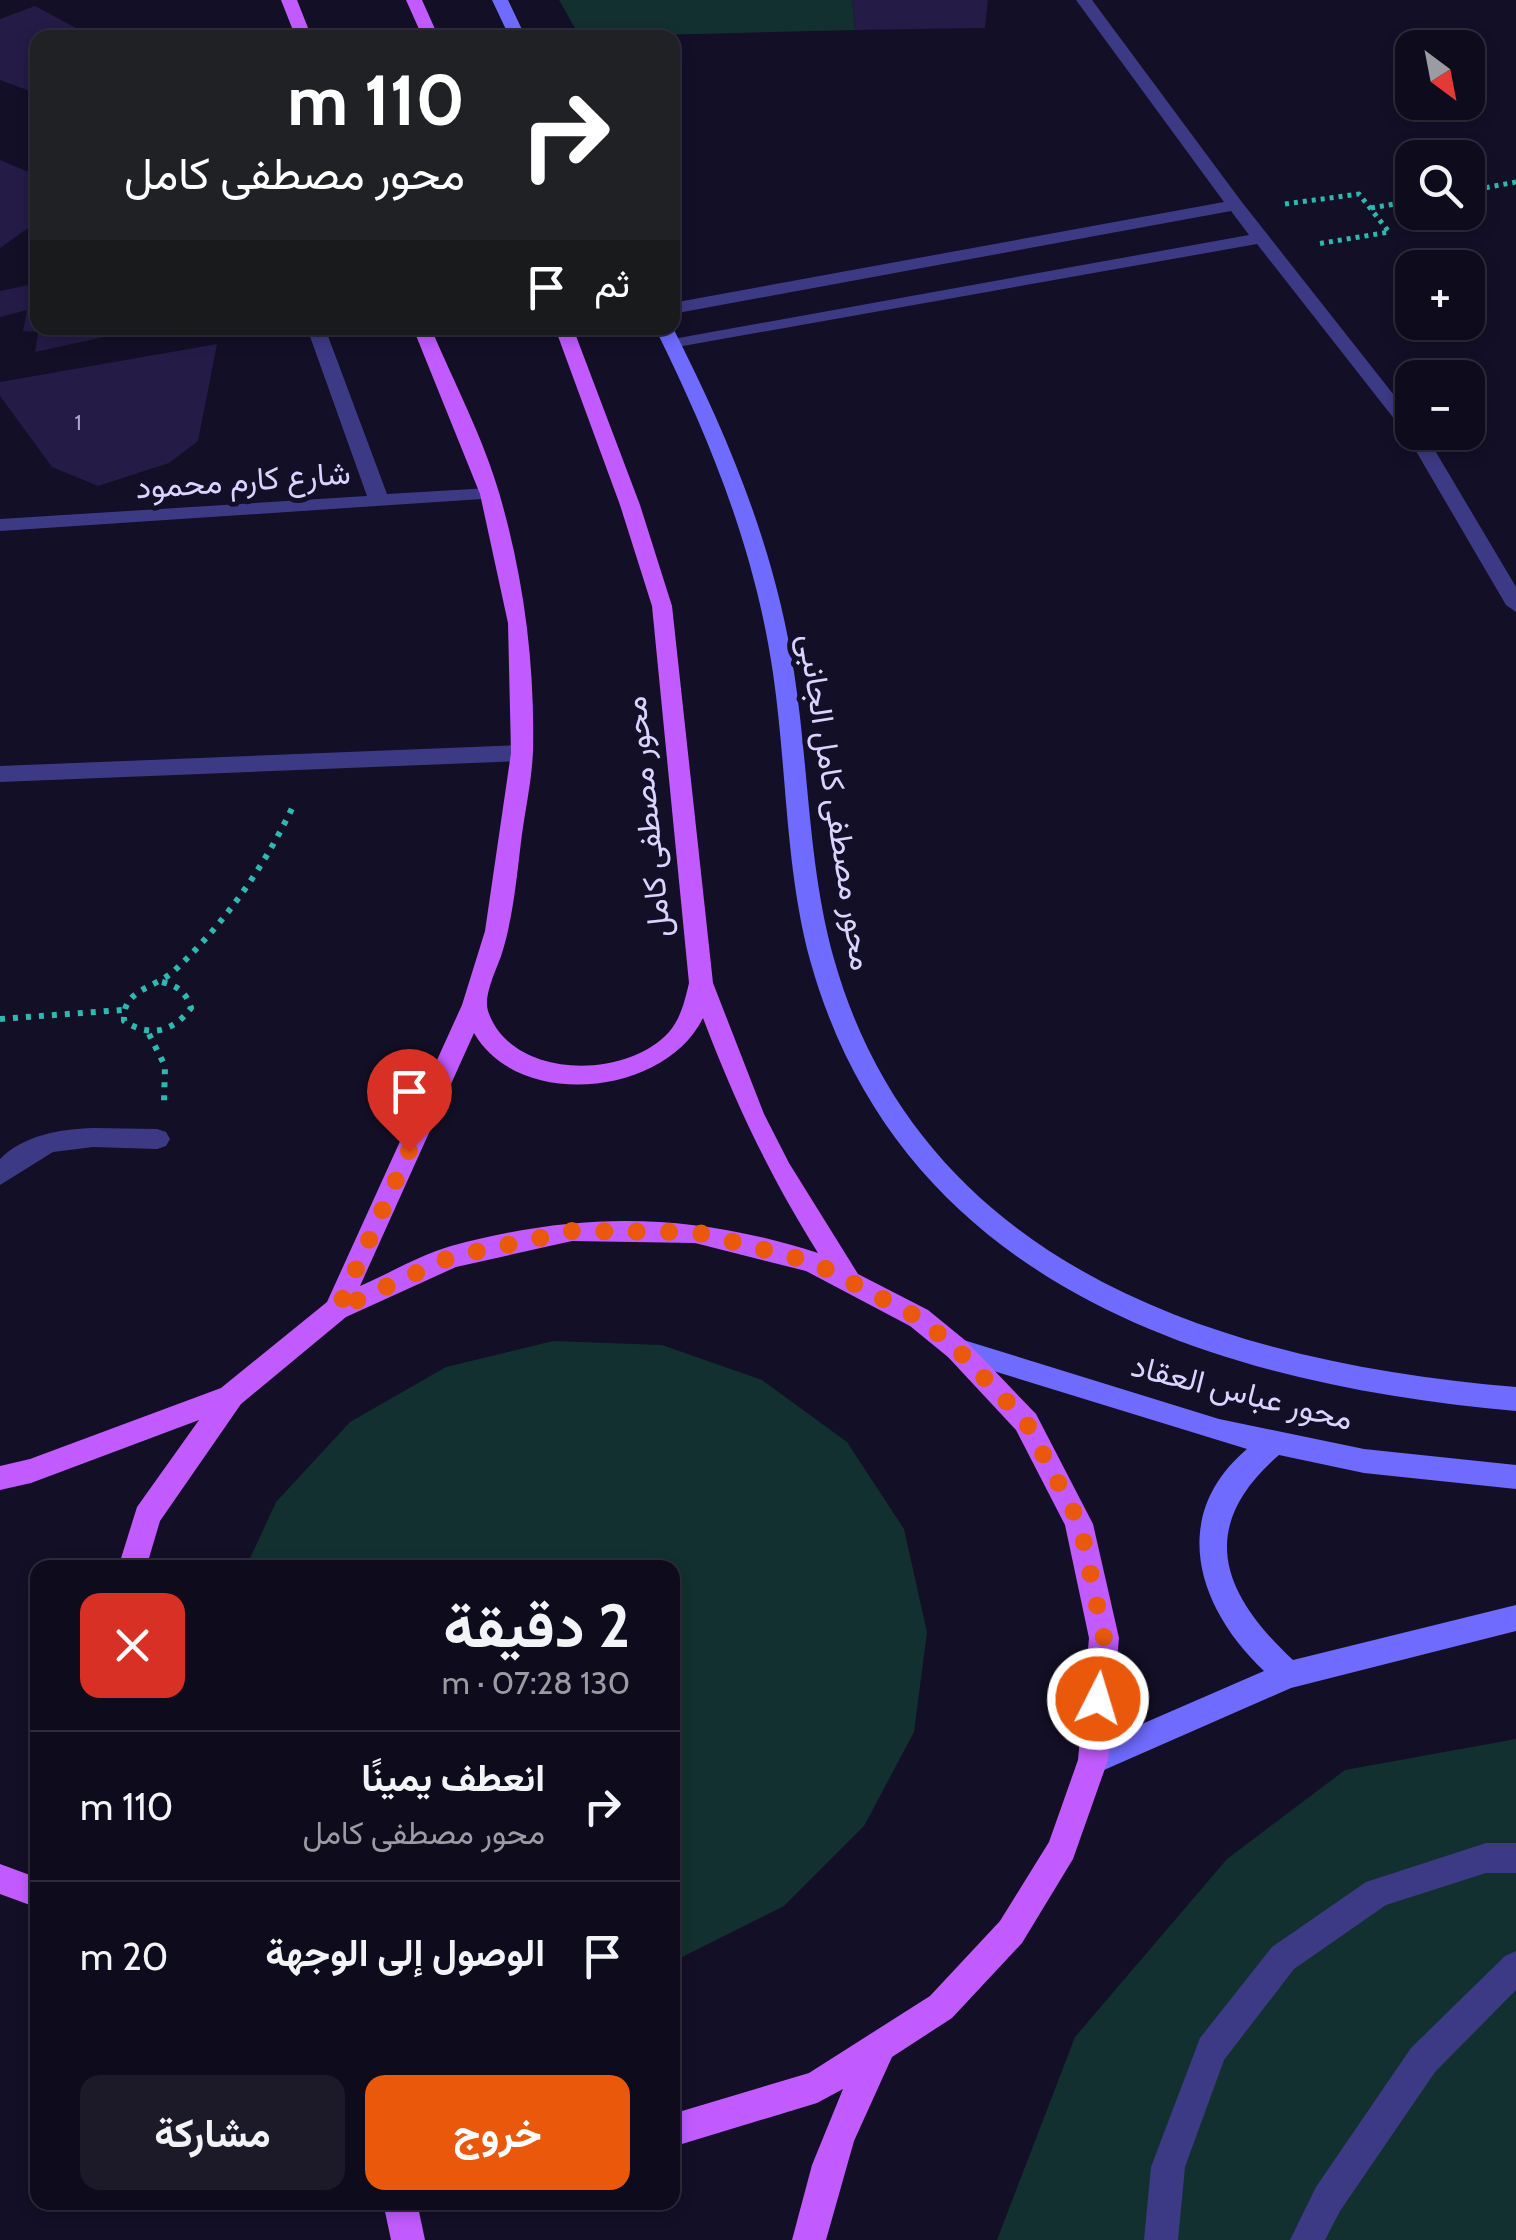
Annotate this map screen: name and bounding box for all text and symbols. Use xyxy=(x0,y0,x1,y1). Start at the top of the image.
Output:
north arrow xyxy=(1395,30,1485,120)
map controls xyxy=(1395,30,1485,450)
text: 110 m xyxy=(287,57,465,143)
icon: right xyxy=(500,70,630,200)
button: search xyxy=(1395,140,1485,230)
text: محور مصطفى كامل xyxy=(124,146,465,200)
button: + xyxy=(1395,250,1485,340)
icon: arrive xyxy=(519,260,574,315)
text: ثم xyxy=(594,260,630,307)
button: − xyxy=(1395,360,1485,450)
house number: 1 xyxy=(74,409,82,436)
street label: شارع كارم محمود xyxy=(134,453,352,509)
street label: محور مصطفى كامل الجانبى xyxy=(790,631,882,973)
street label: محور مصطفى كامل xyxy=(614,694,680,940)
pin xyxy=(367,1049,452,1152)
icon: arrive xyxy=(382,1064,437,1119)
street label: محور عباس العقاد xyxy=(1127,1345,1357,1439)
text: 2 دقيقة xyxy=(443,1589,630,1662)
button: close xyxy=(80,1593,185,1698)
position arrow xyxy=(1046,1647,1150,1751)
text: 130 m · 07:28 xyxy=(442,1663,630,1702)
text: انعطف يمينًا xyxy=(361,1754,545,1801)
icon: right xyxy=(575,1779,630,1834)
text: 110 m xyxy=(80,1783,173,1830)
text: محور مصطفى كامل xyxy=(303,1813,545,1852)
text: الوصول إلى الوجهة xyxy=(265,1929,545,1976)
icon: arrive xyxy=(575,1929,630,1984)
text: 20 m xyxy=(80,1933,168,1980)
button: مشاركة xyxy=(80,2075,345,2190)
button: خروج xyxy=(365,2075,630,2190)

